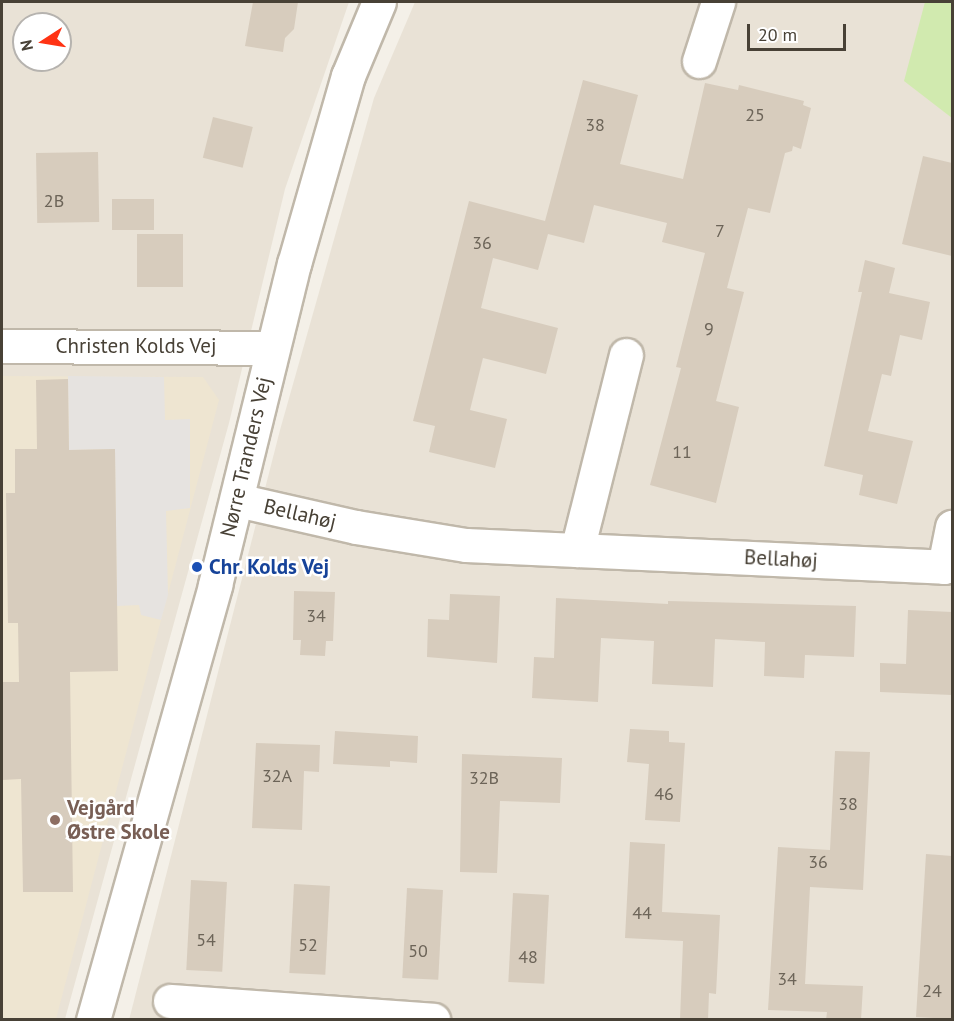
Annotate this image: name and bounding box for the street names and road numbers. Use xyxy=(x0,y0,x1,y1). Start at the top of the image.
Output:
street label: Christen Kolds Vej xyxy=(55,333,217,359)
street label: Nørre Tranders Vej xyxy=(215,374,277,540)
street label: Bellahøj xyxy=(261,493,339,535)
street label: Bellahøj xyxy=(743,544,819,574)

